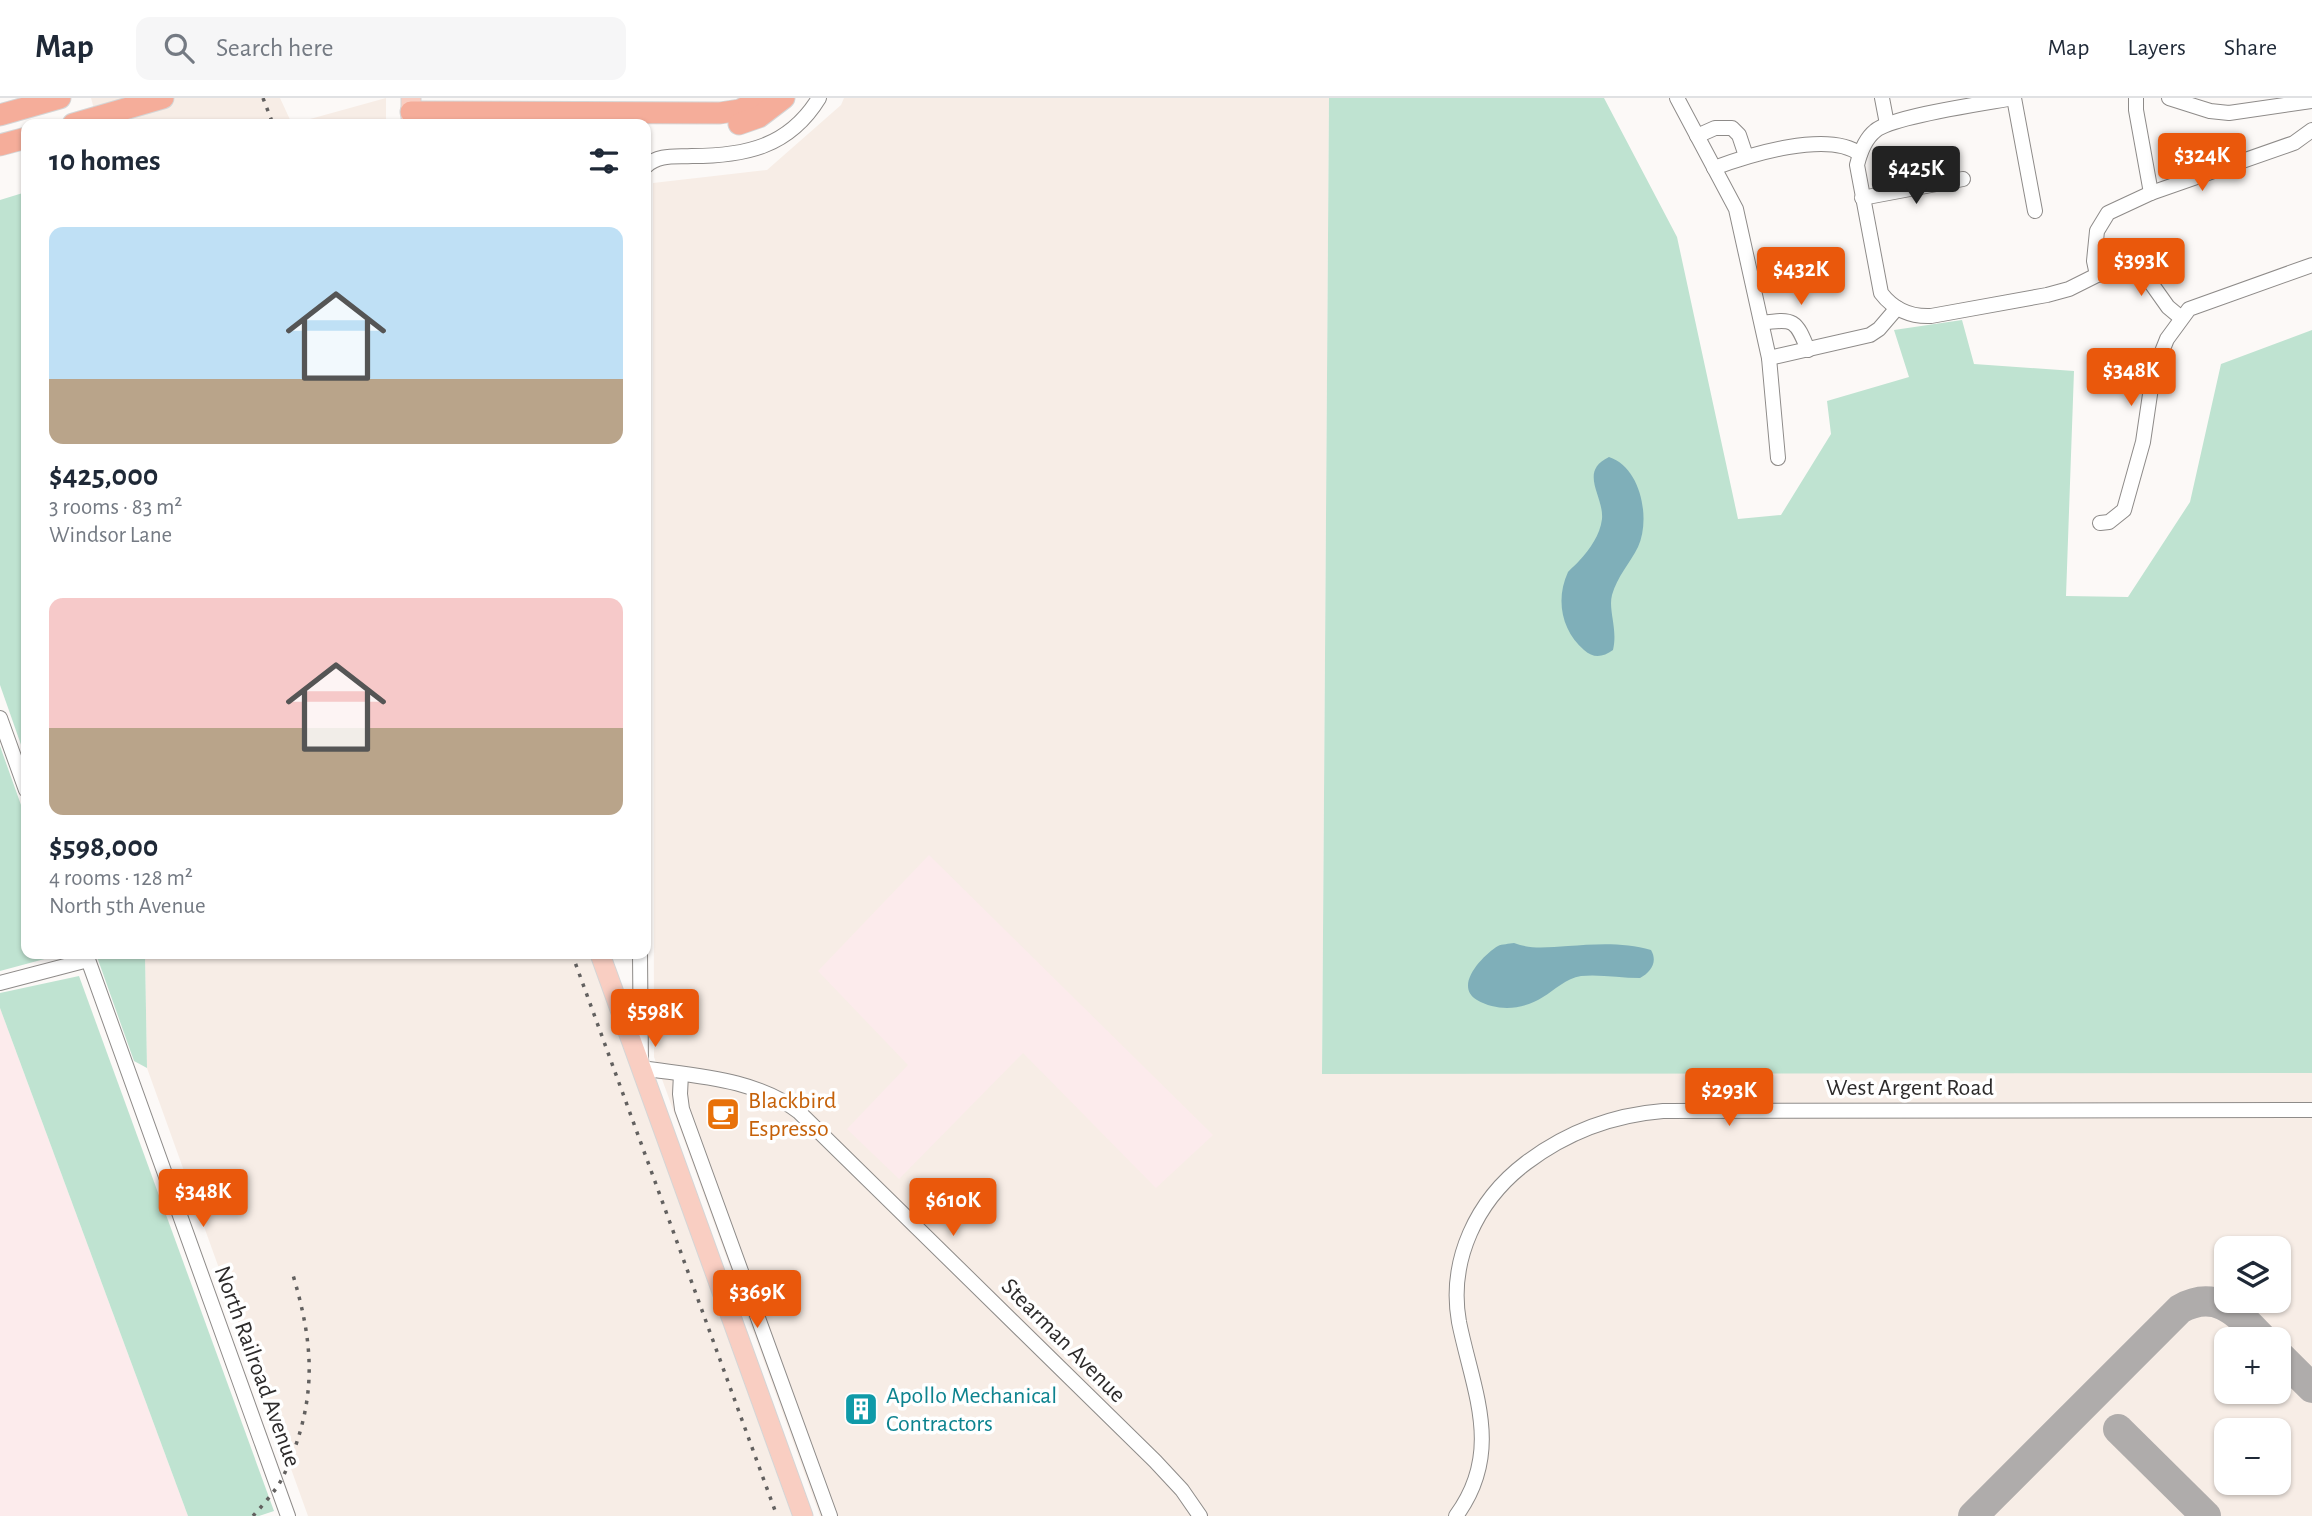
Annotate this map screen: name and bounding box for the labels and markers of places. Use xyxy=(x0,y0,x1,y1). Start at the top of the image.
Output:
pin: $324K xyxy=(2153,134,2251,193)
pin: $425K xyxy=(1867,146,1965,206)
pin: $393K xyxy=(2092,238,2190,298)
pin: $432K xyxy=(1752,248,1850,307)
pin: $348K xyxy=(2082,348,2180,408)
pin: $598K xyxy=(606,990,704,1049)
pin: $293K xyxy=(1680,1068,1778,1128)
place label: Blackbird Espresso xyxy=(748,1089,836,1141)
cafe icon: Blackbird Espresso xyxy=(704,1095,742,1133)
pin: $348K xyxy=(154,1170,252,1229)
pin: $610K xyxy=(904,1178,1002,1238)
pin: $369K xyxy=(708,1270,806,1330)
place label: Apollo Mechanical Contractors xyxy=(886,1384,1057,1436)
building icon: Apollo Mechanical Contractors xyxy=(842,1390,880,1428)

